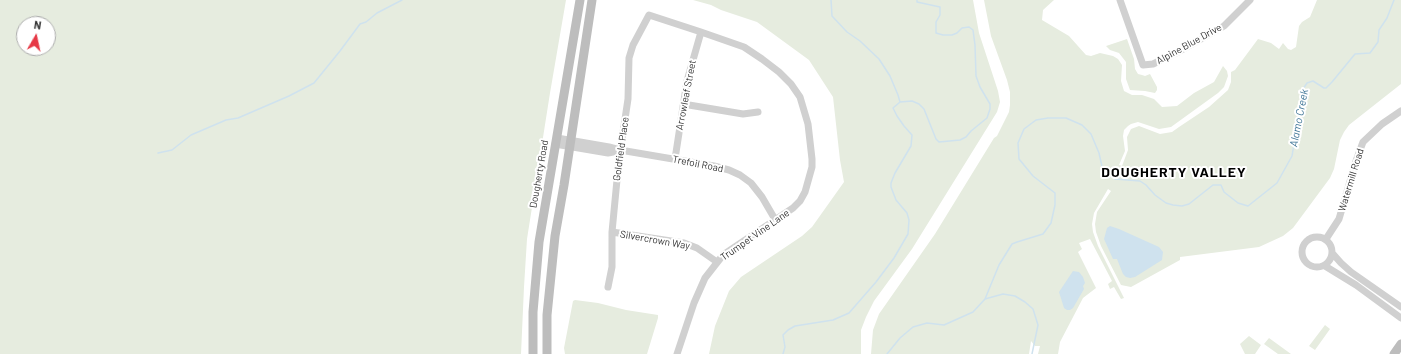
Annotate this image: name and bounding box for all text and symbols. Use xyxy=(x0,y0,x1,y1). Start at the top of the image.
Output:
north arrow xyxy=(16,16,56,56)
text: N xyxy=(33,18,42,32)
street label: Alpine Blue Drive xyxy=(1154,21,1224,67)
street label: Arrowleaf Street xyxy=(673,59,699,131)
water label: Alamo Creek xyxy=(1287,88,1311,148)
street label: Goldfield Place xyxy=(611,116,631,182)
street label: Dougherty Road xyxy=(527,139,551,209)
street label: Watermill Road xyxy=(1336,147,1366,213)
street label: Trefoil Road xyxy=(672,153,724,175)
district label: DOUGHERTY VALLEY xyxy=(1101,164,1247,180)
street label: Trumpet Vine Lane xyxy=(718,207,792,263)
street label: Silvercrown Way xyxy=(619,228,691,252)

